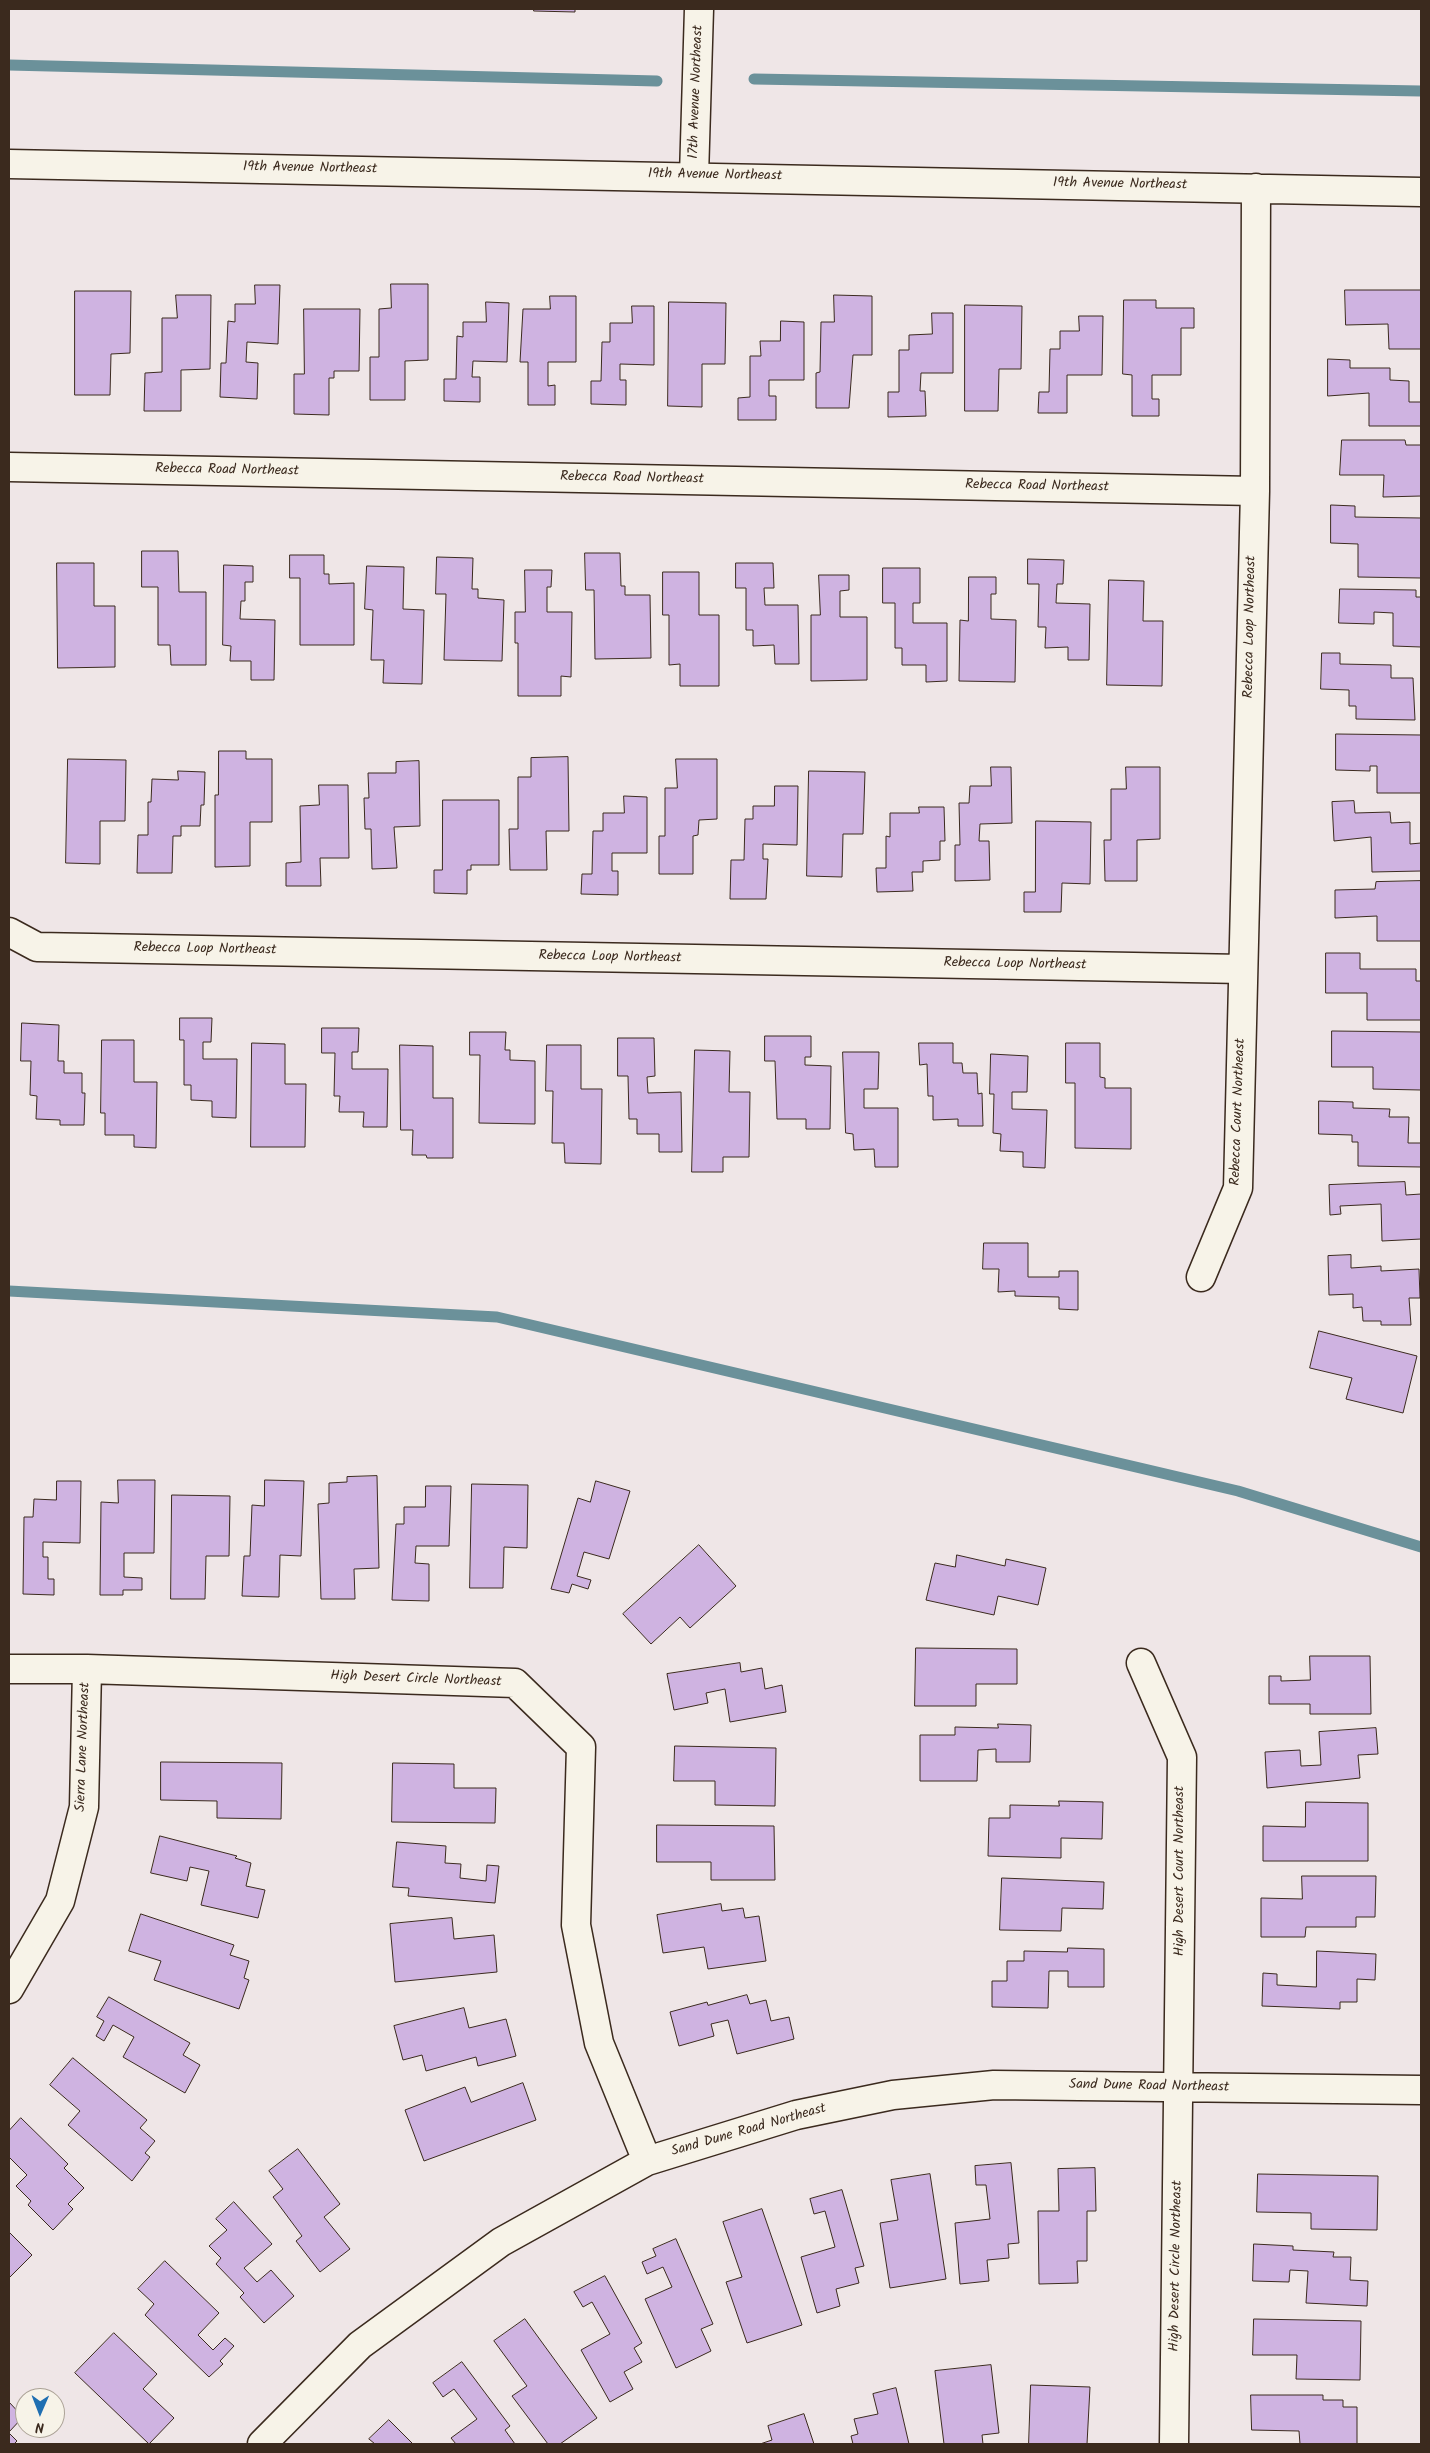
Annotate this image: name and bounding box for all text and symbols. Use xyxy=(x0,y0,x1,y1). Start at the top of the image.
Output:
street label: 17th Avenue Northeast xyxy=(686,25,708,159)
street label: 19th Avenue Northeast xyxy=(243,159,377,179)
street label: 19th Avenue Northeast xyxy=(648,166,782,186)
street label: 19th Avenue Northeast xyxy=(1053,175,1187,195)
street label: Rebecca Road Northeast xyxy=(155,461,299,481)
street label: Rebecca Road Northeast xyxy=(560,469,704,489)
street label: Rebecca Road Northeast xyxy=(965,477,1109,497)
street label: Rebecca Loop Northeast xyxy=(1241,555,1261,699)
street label: Rebecca Loop Northeast xyxy=(133,940,277,960)
street label: Rebecca Loop Northeast xyxy=(538,948,682,968)
street label: Rebecca Loop Northeast xyxy=(943,955,1087,975)
street label: Rebecca Court Northeast xyxy=(1228,1038,1250,1186)
street label: High Desert Circle Northeast xyxy=(330,1669,502,1691)
street label: Sierra Lane Northeast xyxy=(73,1682,95,1812)
street label: High Desert Court Northeast xyxy=(1173,1786,1189,1956)
street label: Sand Dune Road Northeast xyxy=(1069,2077,1229,2097)
street label: Sand Dune Road Northeast xyxy=(670,2101,828,2161)
street label: High Desert Circle Northeast xyxy=(1167,2180,1187,2352)
north arrow xyxy=(15,2388,65,2438)
text: N xyxy=(35,2416,44,2438)

